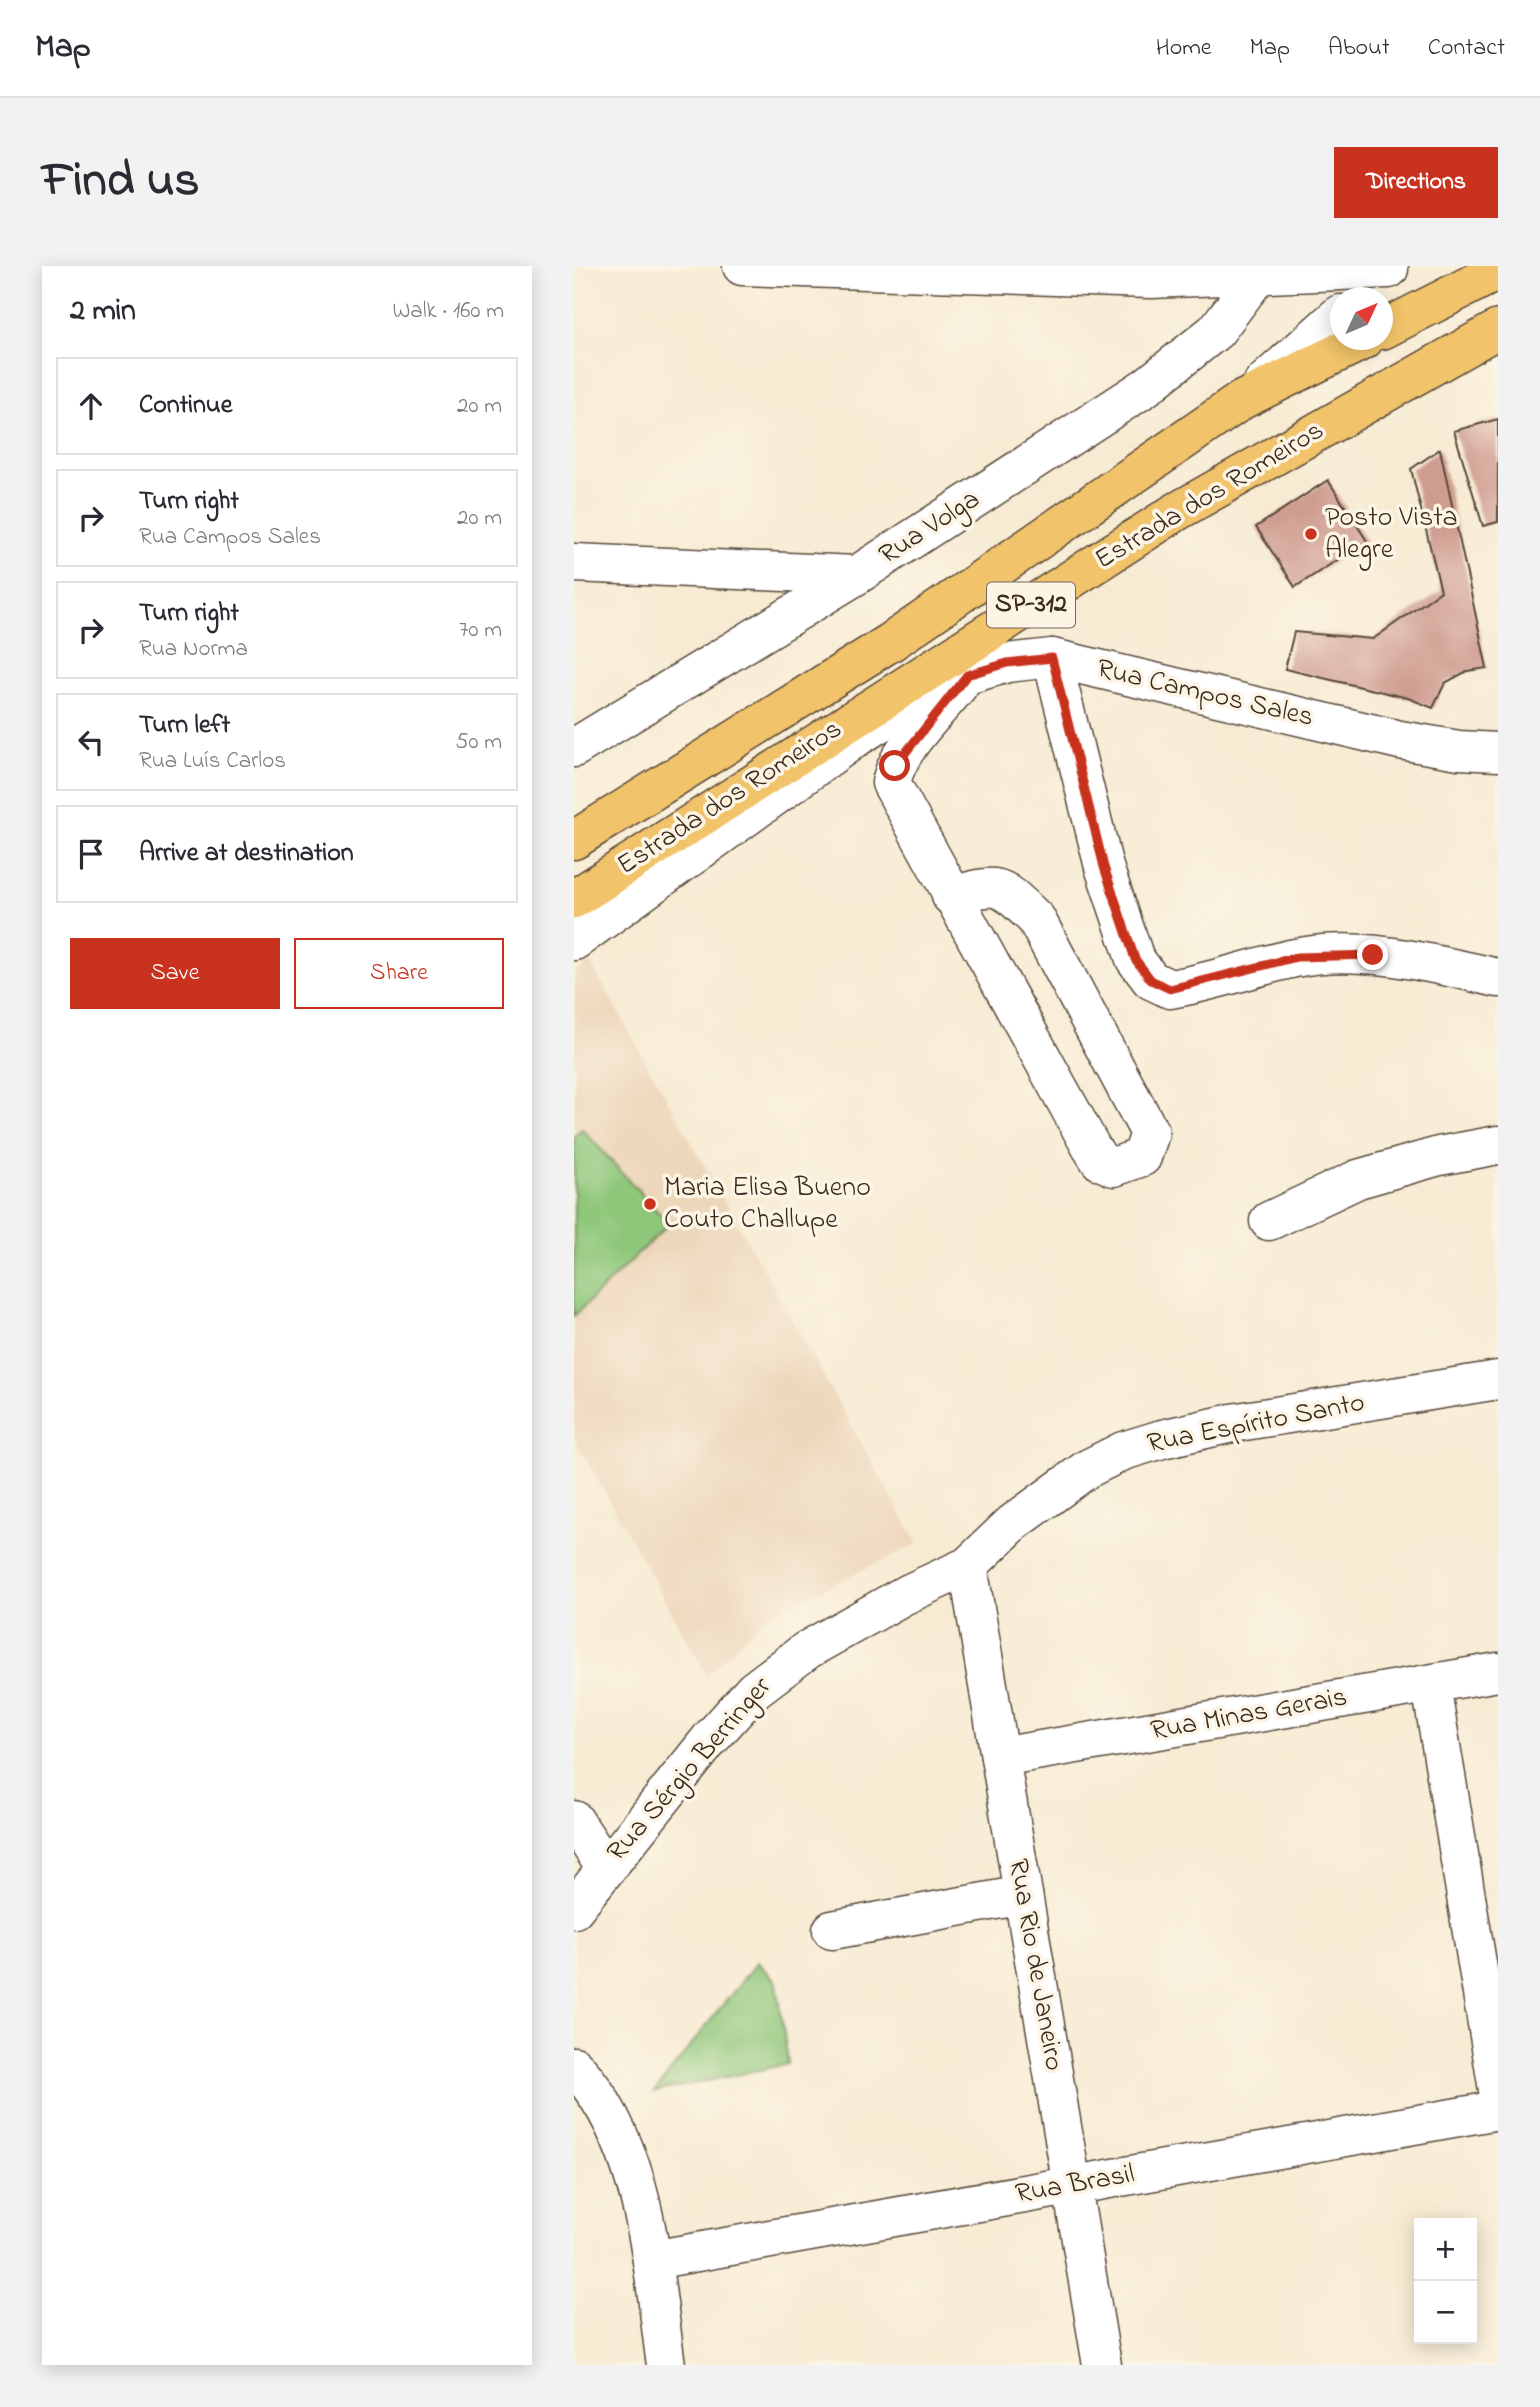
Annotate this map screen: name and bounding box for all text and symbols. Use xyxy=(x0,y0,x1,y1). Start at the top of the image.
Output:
text: Map xyxy=(35,24,91,72)
text: Home xyxy=(1156,31,1212,66)
text: Map xyxy=(1250,31,1290,66)
text: About xyxy=(1328,31,1390,66)
text: Contact xyxy=(1428,31,1505,66)
text: Find us xyxy=(42,146,199,218)
button: Directions xyxy=(1334,147,1498,218)
north arrow xyxy=(1330,287,1393,350)
text: 2 min xyxy=(70,290,136,334)
text: Walk · 160 m xyxy=(392,295,504,328)
icon: ahead xyxy=(72,387,110,425)
text: Continue xyxy=(139,387,232,425)
text: 20 m xyxy=(457,390,502,423)
street label: Estrada dos Romeiros xyxy=(1088,411,1332,581)
street label: Rua Volga xyxy=(872,480,988,576)
text: Turn right xyxy=(139,483,239,521)
place label: Posto Vista Alegre xyxy=(1325,498,1458,571)
icon: right xyxy=(72,499,110,537)
text: 20 m xyxy=(457,502,502,535)
text: Rua Campos Sales xyxy=(139,521,321,554)
marker: Posto Vista Alegre xyxy=(1303,526,1319,542)
road number: SP-312 xyxy=(987,582,1075,628)
text: Turn right xyxy=(139,595,239,633)
icon: right xyxy=(72,611,110,649)
text: 70 m xyxy=(459,614,502,647)
text: Rua Norma xyxy=(139,633,248,666)
street label: Rua Campos Sales xyxy=(1093,649,1317,739)
text: Turn left xyxy=(139,707,230,745)
street label: Estrada dos Romeiros xyxy=(610,710,850,886)
icon: left xyxy=(72,723,110,761)
text: 50 m xyxy=(455,726,502,759)
text: Rua Luís Carlos xyxy=(139,745,286,778)
route start xyxy=(879,750,910,781)
icon: arrive xyxy=(72,835,110,873)
text: Arrive at destination xyxy=(139,835,354,873)
button: Save xyxy=(70,938,280,1009)
button: Share xyxy=(294,938,504,1009)
route end xyxy=(1357,939,1388,970)
place label: Maria Elisa Bueno Couto Challupe xyxy=(664,1168,871,1241)
marker: Maria Elisa Bueno Couto Challupe xyxy=(642,1196,658,1212)
street label: Rua Espírito Santo xyxy=(1144,1383,1368,1465)
street label: Rua Sérgio Berringer xyxy=(598,1668,782,1872)
street label: Rua Minas Gerais xyxy=(1147,1678,1351,1752)
street label: Rua Rio de Janeiro xyxy=(996,1856,1074,2074)
street label: Rua Brasil xyxy=(1012,2154,1138,2216)
map controls xyxy=(1414,2218,1477,2344)
button: + xyxy=(1414,2218,1477,2281)
button: − xyxy=(1414,2281,1477,2344)

